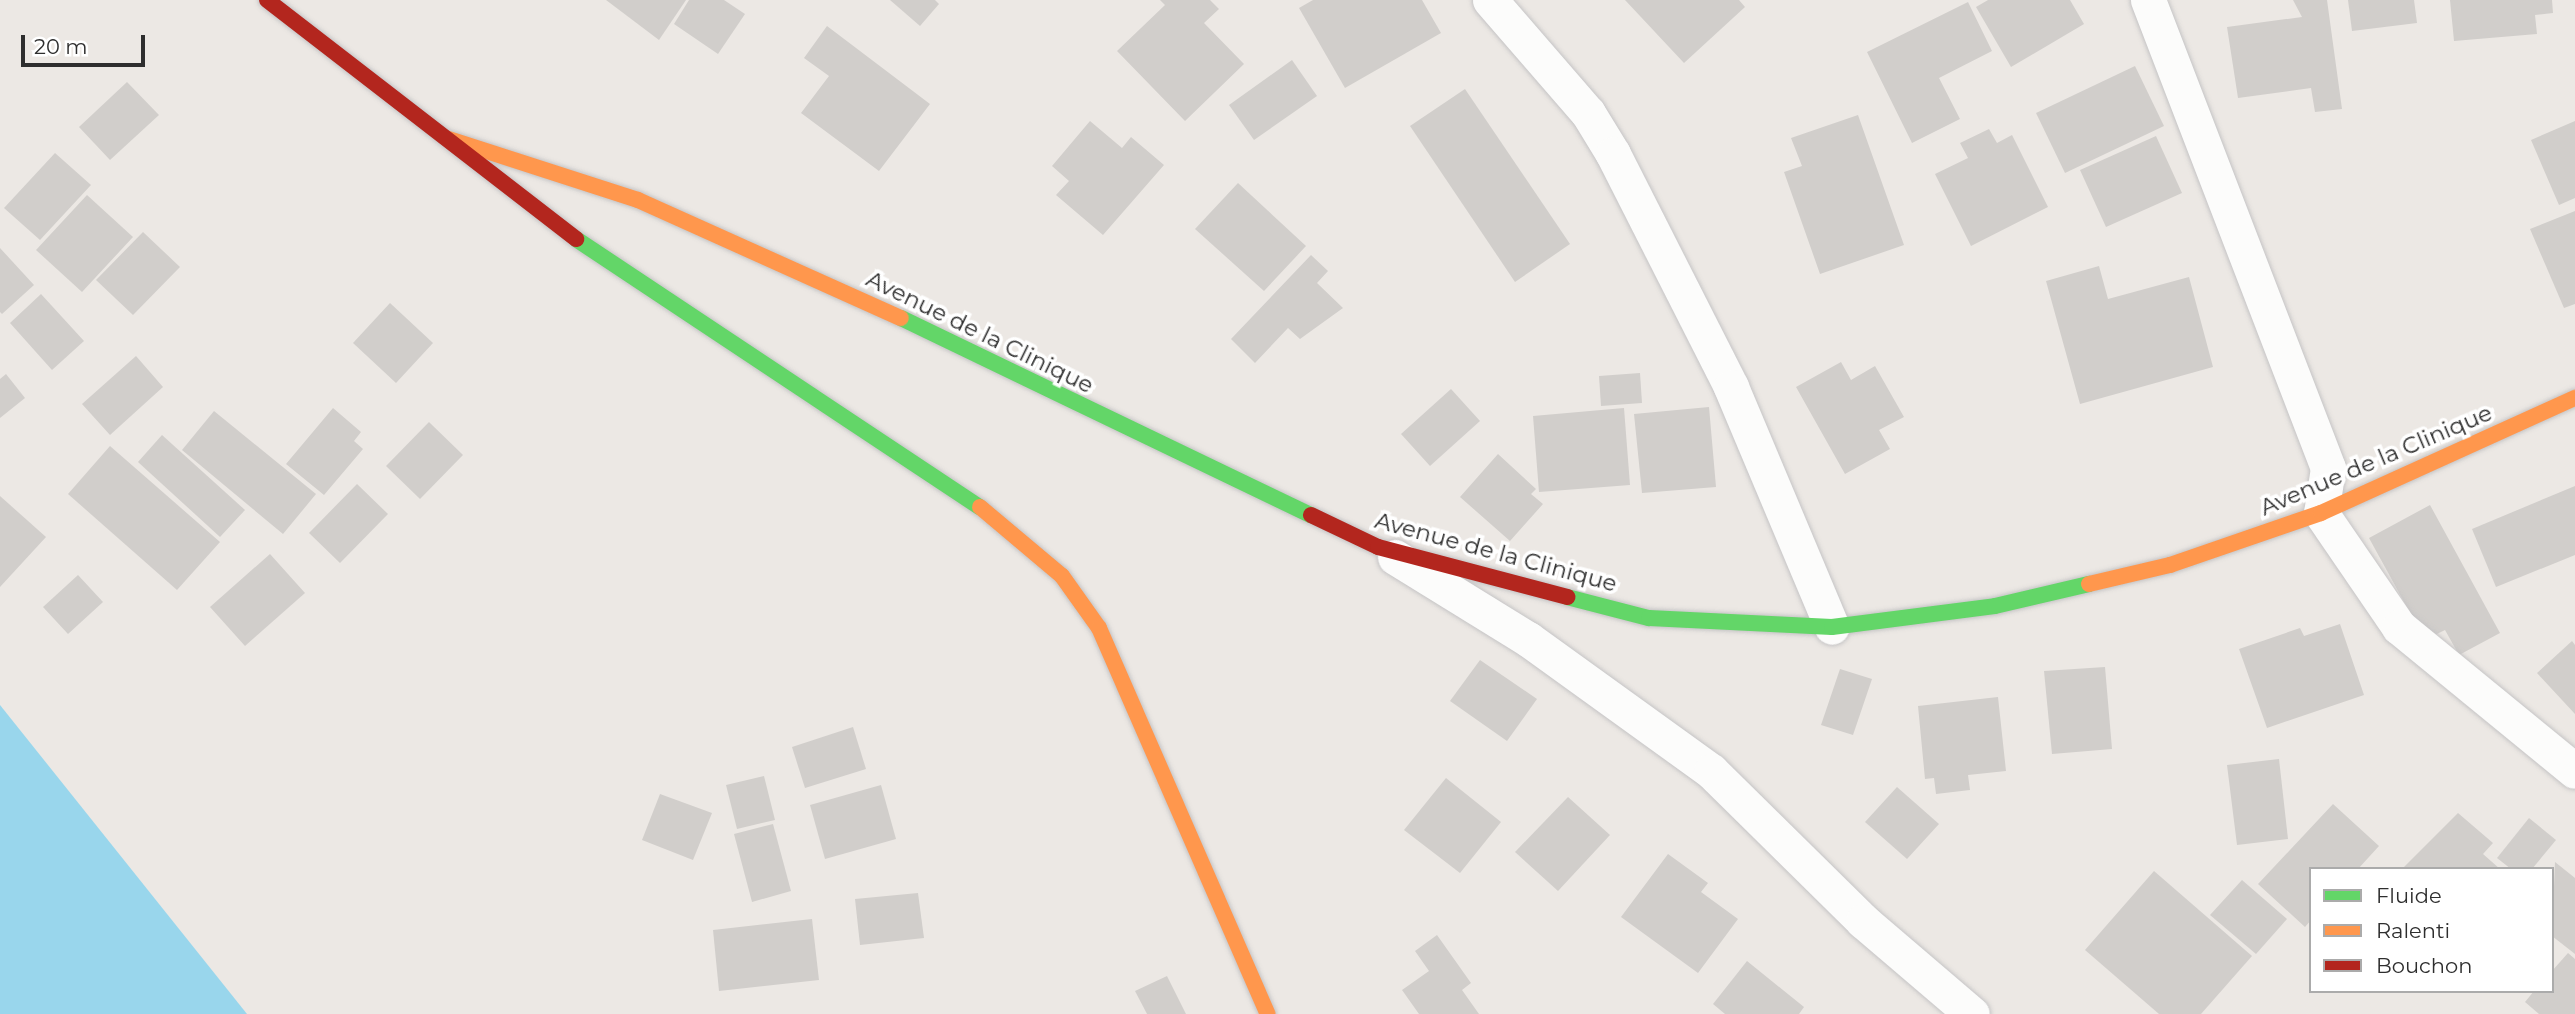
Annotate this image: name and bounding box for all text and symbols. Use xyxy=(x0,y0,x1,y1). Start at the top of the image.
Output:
scale bar xyxy=(24,21,149,65)
text: 20 m xyxy=(34,34,88,59)
street label: Avenue de la Clinique xyxy=(862,265,1098,399)
street label: Avenue de la Clinique xyxy=(2256,399,2496,521)
street label: Avenue de la Clinique xyxy=(1372,506,1620,598)
legend xyxy=(2309,867,2554,993)
text: Fluide xyxy=(2376,883,2442,908)
text: Ralenti xyxy=(2376,918,2450,943)
text: Bouchon xyxy=(2376,953,2472,978)

